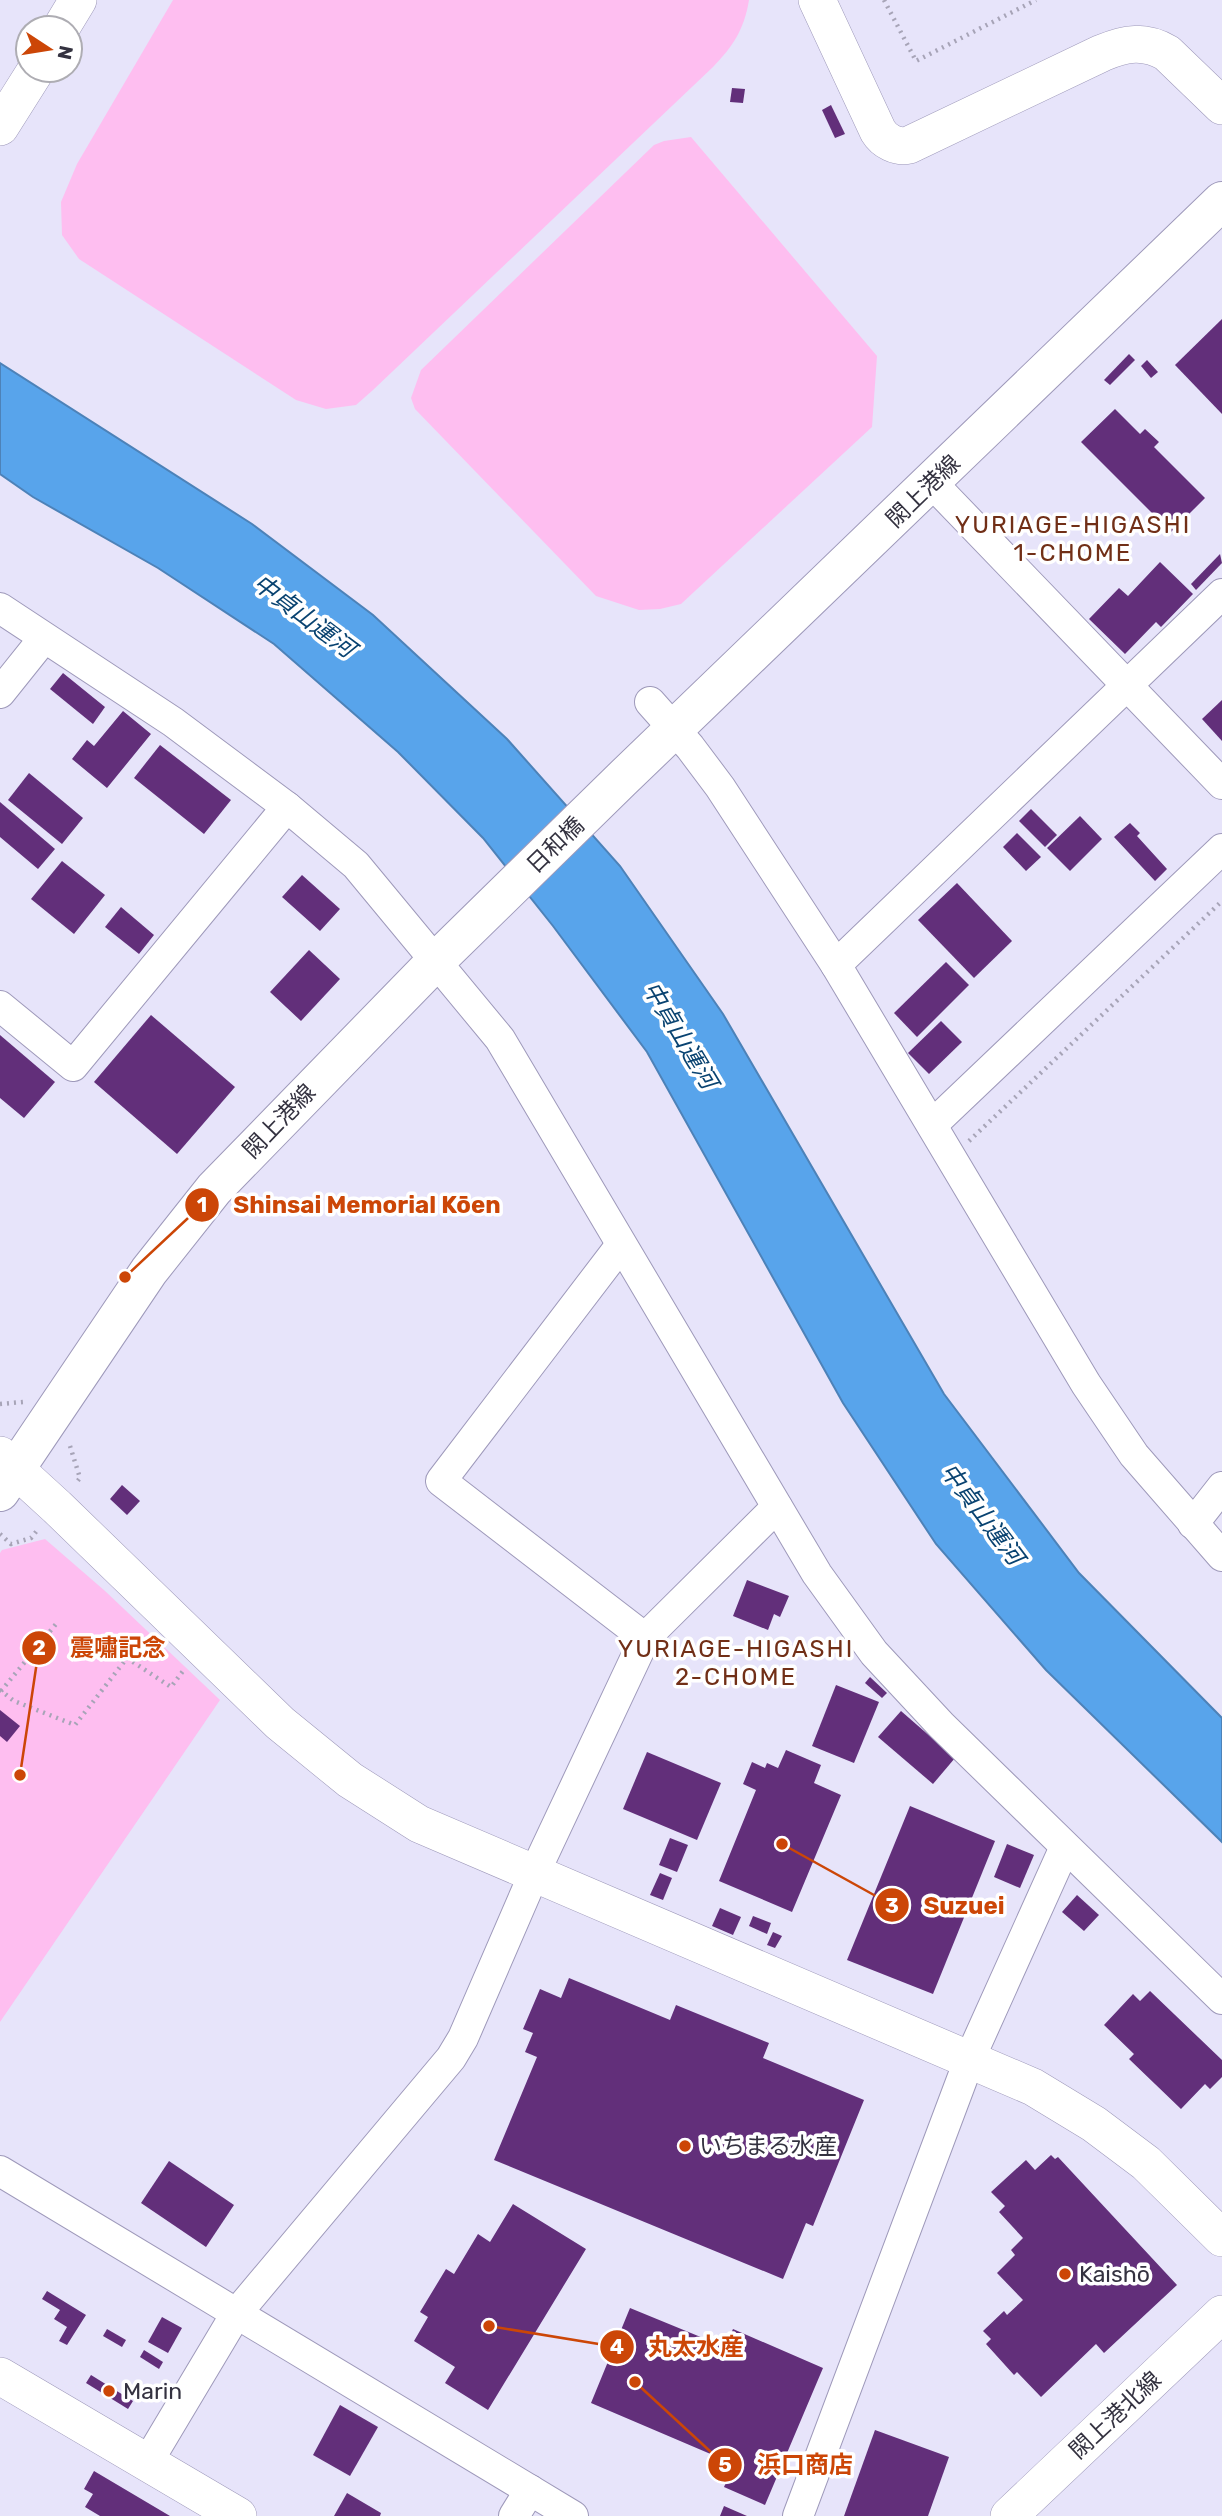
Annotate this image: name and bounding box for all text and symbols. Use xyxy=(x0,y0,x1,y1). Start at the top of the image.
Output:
north arrow xyxy=(14,14,84,84)
text: N xyxy=(52,43,78,62)
street label: 閖上港線 xyxy=(880,449,966,533)
district label: YURIAGE-HIGASHI 1-CHOME xyxy=(955,511,1191,567)
water label: 中貞山運河 xyxy=(248,569,364,666)
street label: 日和橋 xyxy=(520,811,590,879)
water label: 中貞山運河 xyxy=(637,976,725,1097)
street label: 閖上港線 xyxy=(237,1078,321,1164)
callout: Shinsai Memorial Kōen xyxy=(185,1183,515,1228)
text: Shinsai Memorial Kōen xyxy=(233,1191,501,1219)
text: 1 xyxy=(197,1192,207,1217)
water label: 中貞山運河 xyxy=(935,1458,1032,1574)
callout: 震嘯記念 xyxy=(21,1625,180,1670)
text: 震嘯記念 xyxy=(70,1634,166,1662)
text: 2 xyxy=(32,1635,46,1660)
district label: YURIAGE-HIGASHI 2-CHOME xyxy=(618,1635,854,1691)
callout: Suzuei xyxy=(874,1883,1019,1928)
text: Suzuei xyxy=(923,1892,1005,1920)
text: 3 xyxy=(885,1893,899,1918)
place label: いちまる水産 xyxy=(699,2132,837,2160)
marker: いちまる水産 xyxy=(677,2138,693,2154)
place label: Kaishō xyxy=(1079,2260,1150,2288)
marker: Kaishō xyxy=(1057,2266,1073,2282)
callout: 丸太水産 xyxy=(599,2324,758,2369)
text: 丸太水産 xyxy=(648,2333,744,2361)
text: 4 xyxy=(610,2334,624,2359)
street label: 閖上港北線 xyxy=(1063,2366,1167,2464)
place label: Marin xyxy=(123,2377,182,2405)
marker: Marin xyxy=(101,2383,117,2399)
callout: 浜口商店 xyxy=(708,2442,867,2487)
text: 浜口商店 xyxy=(757,2451,853,2479)
text: 5 xyxy=(718,2452,732,2477)

